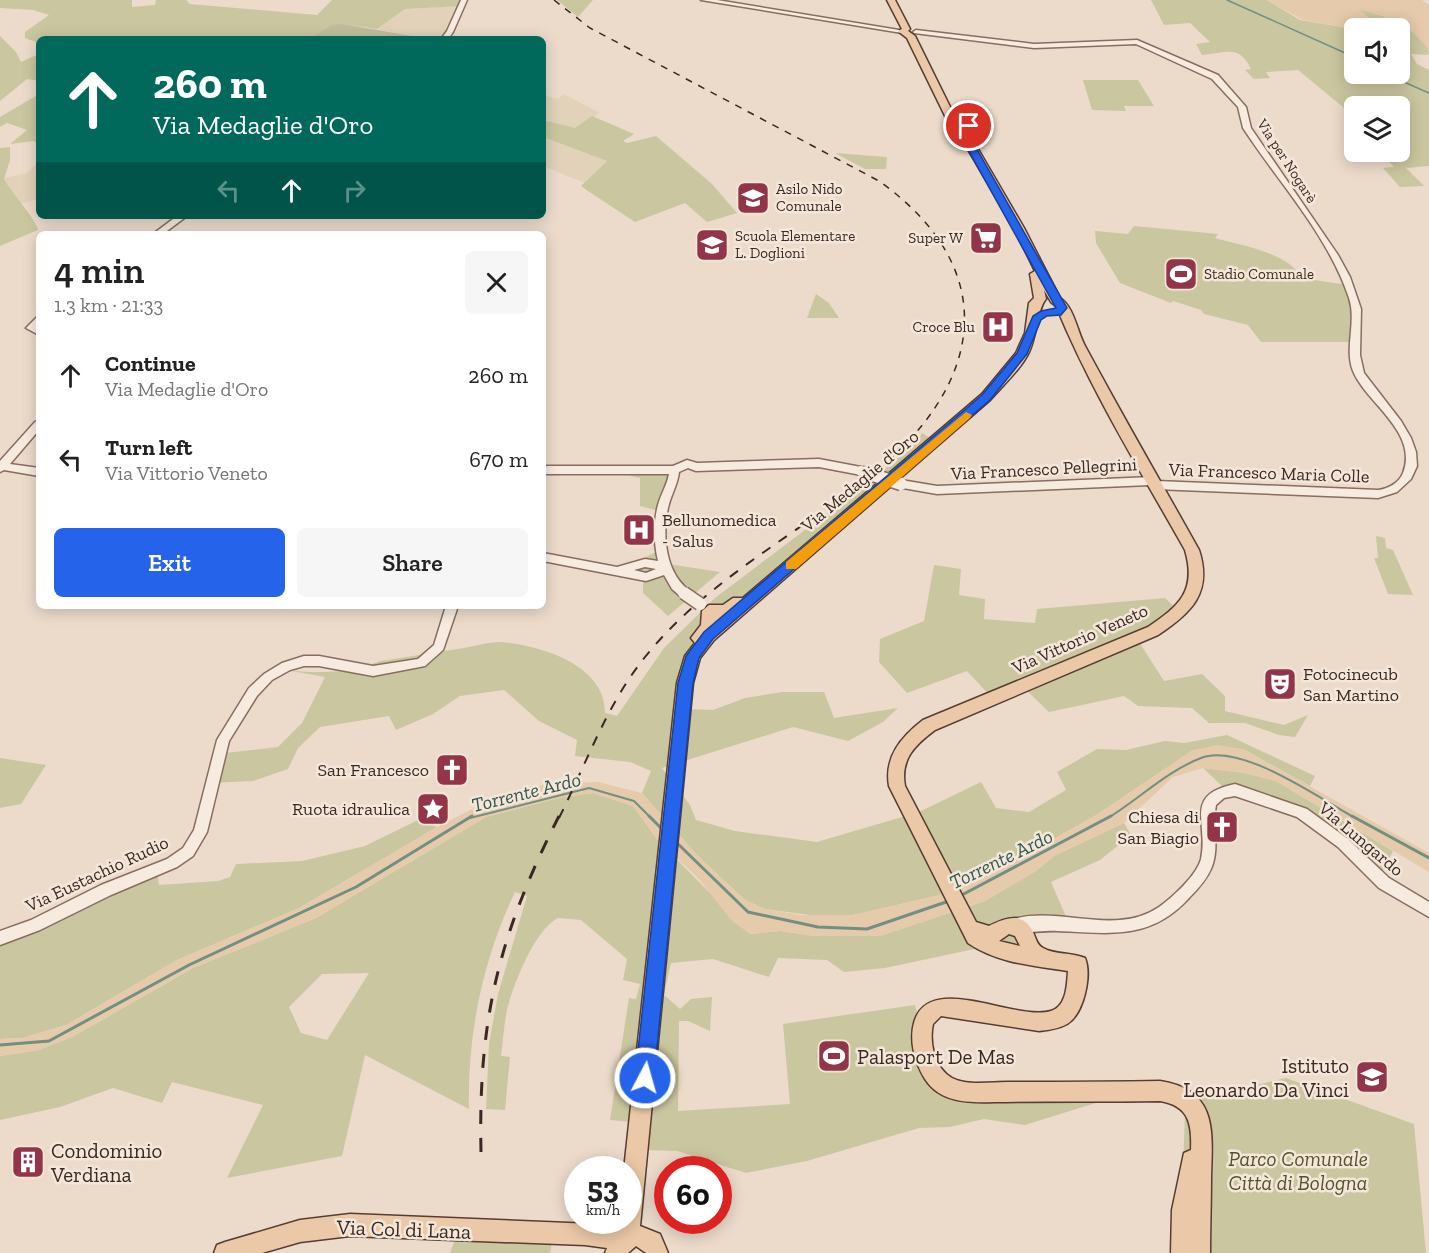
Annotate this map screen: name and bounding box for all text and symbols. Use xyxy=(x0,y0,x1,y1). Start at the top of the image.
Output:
map controls xyxy=(1344,18,1410,162)
button: sound xyxy=(1344,18,1410,84)
text: 260 m xyxy=(153,58,267,109)
icon: ahead xyxy=(54,60,132,138)
button: layers xyxy=(1344,96,1410,162)
pin xyxy=(943,100,994,151)
text: Via Medaglie d'Oro xyxy=(153,109,373,141)
icon: arrive xyxy=(952,109,985,142)
street label: Via per Nogarè xyxy=(1253,115,1321,206)
icon: left xyxy=(212,174,245,207)
icon: ahead xyxy=(275,174,308,207)
icon: right xyxy=(338,174,371,207)
school or university icon: Asilo Nido Comunale xyxy=(735,180,771,216)
place label: Asilo Nido Comunale xyxy=(776,180,843,215)
supermarket icon: Super W xyxy=(968,220,1004,256)
school or university icon: Scuola Elementare L. Doglioni xyxy=(694,227,730,263)
place label: Scuola Elementare L. Doglioni xyxy=(735,227,855,262)
place label: Super W xyxy=(908,229,963,247)
text: 4 min xyxy=(54,249,144,292)
button: close xyxy=(465,251,528,314)
sports icon: Stadio Comunale xyxy=(1163,256,1199,292)
place label: Stadio Comunale xyxy=(1204,265,1314,283)
text: 1.3 km · 21:33 xyxy=(54,293,163,317)
hospital icon: Croce Blu xyxy=(980,309,1016,345)
place label: Croce Blu xyxy=(913,318,976,336)
text: Continue xyxy=(105,350,196,377)
icon: ahead xyxy=(54,359,87,392)
text: 260 m xyxy=(468,362,528,389)
text: Via Medaglie d'Oro xyxy=(105,377,268,401)
street label: Via Medaglie d'Oro xyxy=(796,425,923,537)
text: Turn left xyxy=(105,434,192,461)
icon: left xyxy=(54,443,87,476)
text: 670 m xyxy=(469,446,528,473)
street label: Via Francesco Pellegrini xyxy=(949,453,1138,485)
street label: Via Francesco Maria Colle xyxy=(1167,458,1370,487)
text: Via Vittorio Veneto xyxy=(105,461,268,485)
place label: Bellunomedica - Salus xyxy=(662,509,777,552)
hospital icon: Bellunomedica - Salus xyxy=(621,512,657,548)
button: Exit xyxy=(54,528,285,597)
button: Share xyxy=(297,528,528,597)
street label: Via Vittorio Veneto xyxy=(1008,599,1151,679)
place label: Fotocinecub San Martino xyxy=(1303,663,1399,706)
theatre icon: Fotocinecub San Martino xyxy=(1262,666,1298,702)
church icon: San Francesco xyxy=(434,752,470,788)
place label: San Francesco xyxy=(317,759,429,781)
water label: Torrente Ardo xyxy=(469,767,583,817)
place icon: Ruota idraulica xyxy=(415,791,451,827)
street label: Via Lungardo xyxy=(1313,796,1408,881)
place label: Ruota idraulica xyxy=(292,798,410,820)
place label: Chiesa di San Biagio xyxy=(1118,806,1199,849)
church icon: Chiesa di San Biagio xyxy=(1204,809,1240,845)
water label: Torrente Ardo xyxy=(945,824,1057,894)
street label: Via Eustachio Rudio xyxy=(21,831,172,917)
sports icon: Palasport De Mas xyxy=(816,1038,852,1074)
place label: Palasport De Mas xyxy=(857,1044,1015,1069)
position arrow xyxy=(613,1046,677,1110)
place label: Istituto Leonardo Da Vinci xyxy=(1183,1053,1349,1102)
school or university icon: Istituto Leonardo Da Vinci xyxy=(1354,1059,1390,1095)
place label: Condominio Verdiana xyxy=(50,1138,162,1187)
building icon: Condominio Verdiana xyxy=(10,1144,46,1180)
park label: Parco Comunale Città di Bologna xyxy=(1228,1146,1368,1195)
speed limit sign: 60 xyxy=(654,1156,732,1234)
text: 53 xyxy=(587,1170,619,1206)
text: km/h xyxy=(586,1201,620,1219)
street label: Via Col di Lana xyxy=(335,1214,472,1244)

